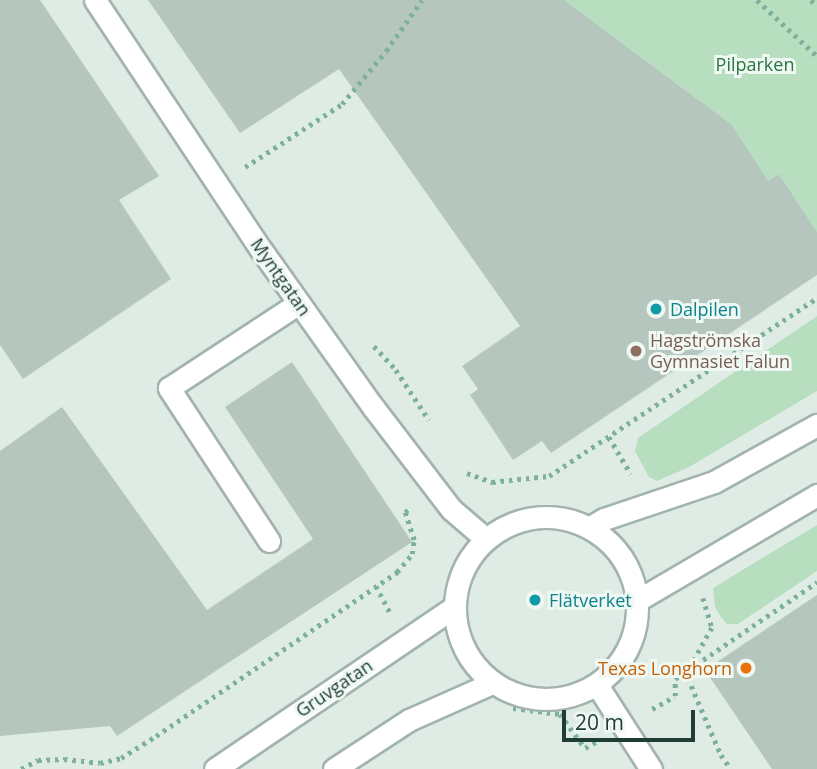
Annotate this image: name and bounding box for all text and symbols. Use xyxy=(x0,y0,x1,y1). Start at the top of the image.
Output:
park label: Pilparken xyxy=(716,53,794,75)
street label: Myntgatan xyxy=(246,234,316,320)
place label: Dalpilen xyxy=(670,298,739,320)
marker: Dalpilen xyxy=(648,301,664,317)
place label: Hagströmska Gymnasiet Falun xyxy=(650,330,790,372)
marker: Hagströmska Gymnasiet Falun xyxy=(628,343,644,359)
place label: Flätverket xyxy=(549,589,632,611)
marker: Flätverket xyxy=(527,592,543,608)
street label: Gruvgatan xyxy=(292,655,376,721)
place label: Texas Longhorn xyxy=(598,657,732,679)
marker: Texas Longhorn xyxy=(738,660,754,676)
scale bar xyxy=(565,696,698,740)
text: 20 m xyxy=(575,708,624,736)

